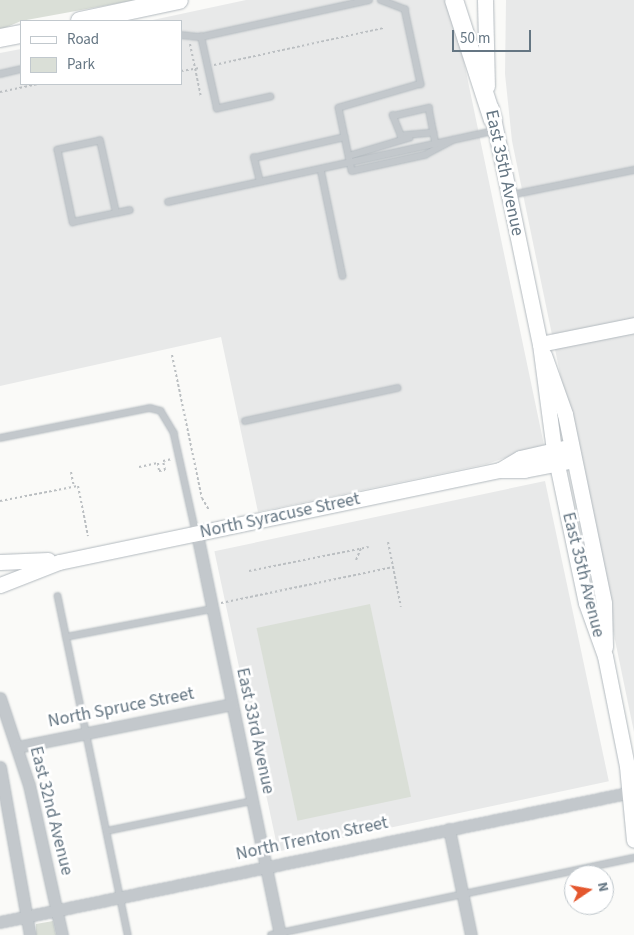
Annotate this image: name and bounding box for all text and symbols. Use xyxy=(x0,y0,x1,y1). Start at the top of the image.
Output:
legend xyxy=(20,20,182,85)
scale bar xyxy=(454,20,533,52)
text: 50 m xyxy=(460,28,490,49)
text: Road xyxy=(67,29,99,50)
text: Park xyxy=(67,54,95,75)
street label: East 35th Avenue xyxy=(480,108,528,238)
street label: North Syracuse Street xyxy=(198,488,362,544)
street label: East 35th Avenue xyxy=(557,510,609,640)
street label: East 33rd Avenue xyxy=(231,666,279,796)
street label: North Spruce Street xyxy=(46,683,196,733)
street label: East 32nd Avenue xyxy=(25,744,77,878)
street label: North Trenton Street xyxy=(234,812,390,866)
north arrow xyxy=(564,865,614,915)
text: N xyxy=(592,880,613,894)

